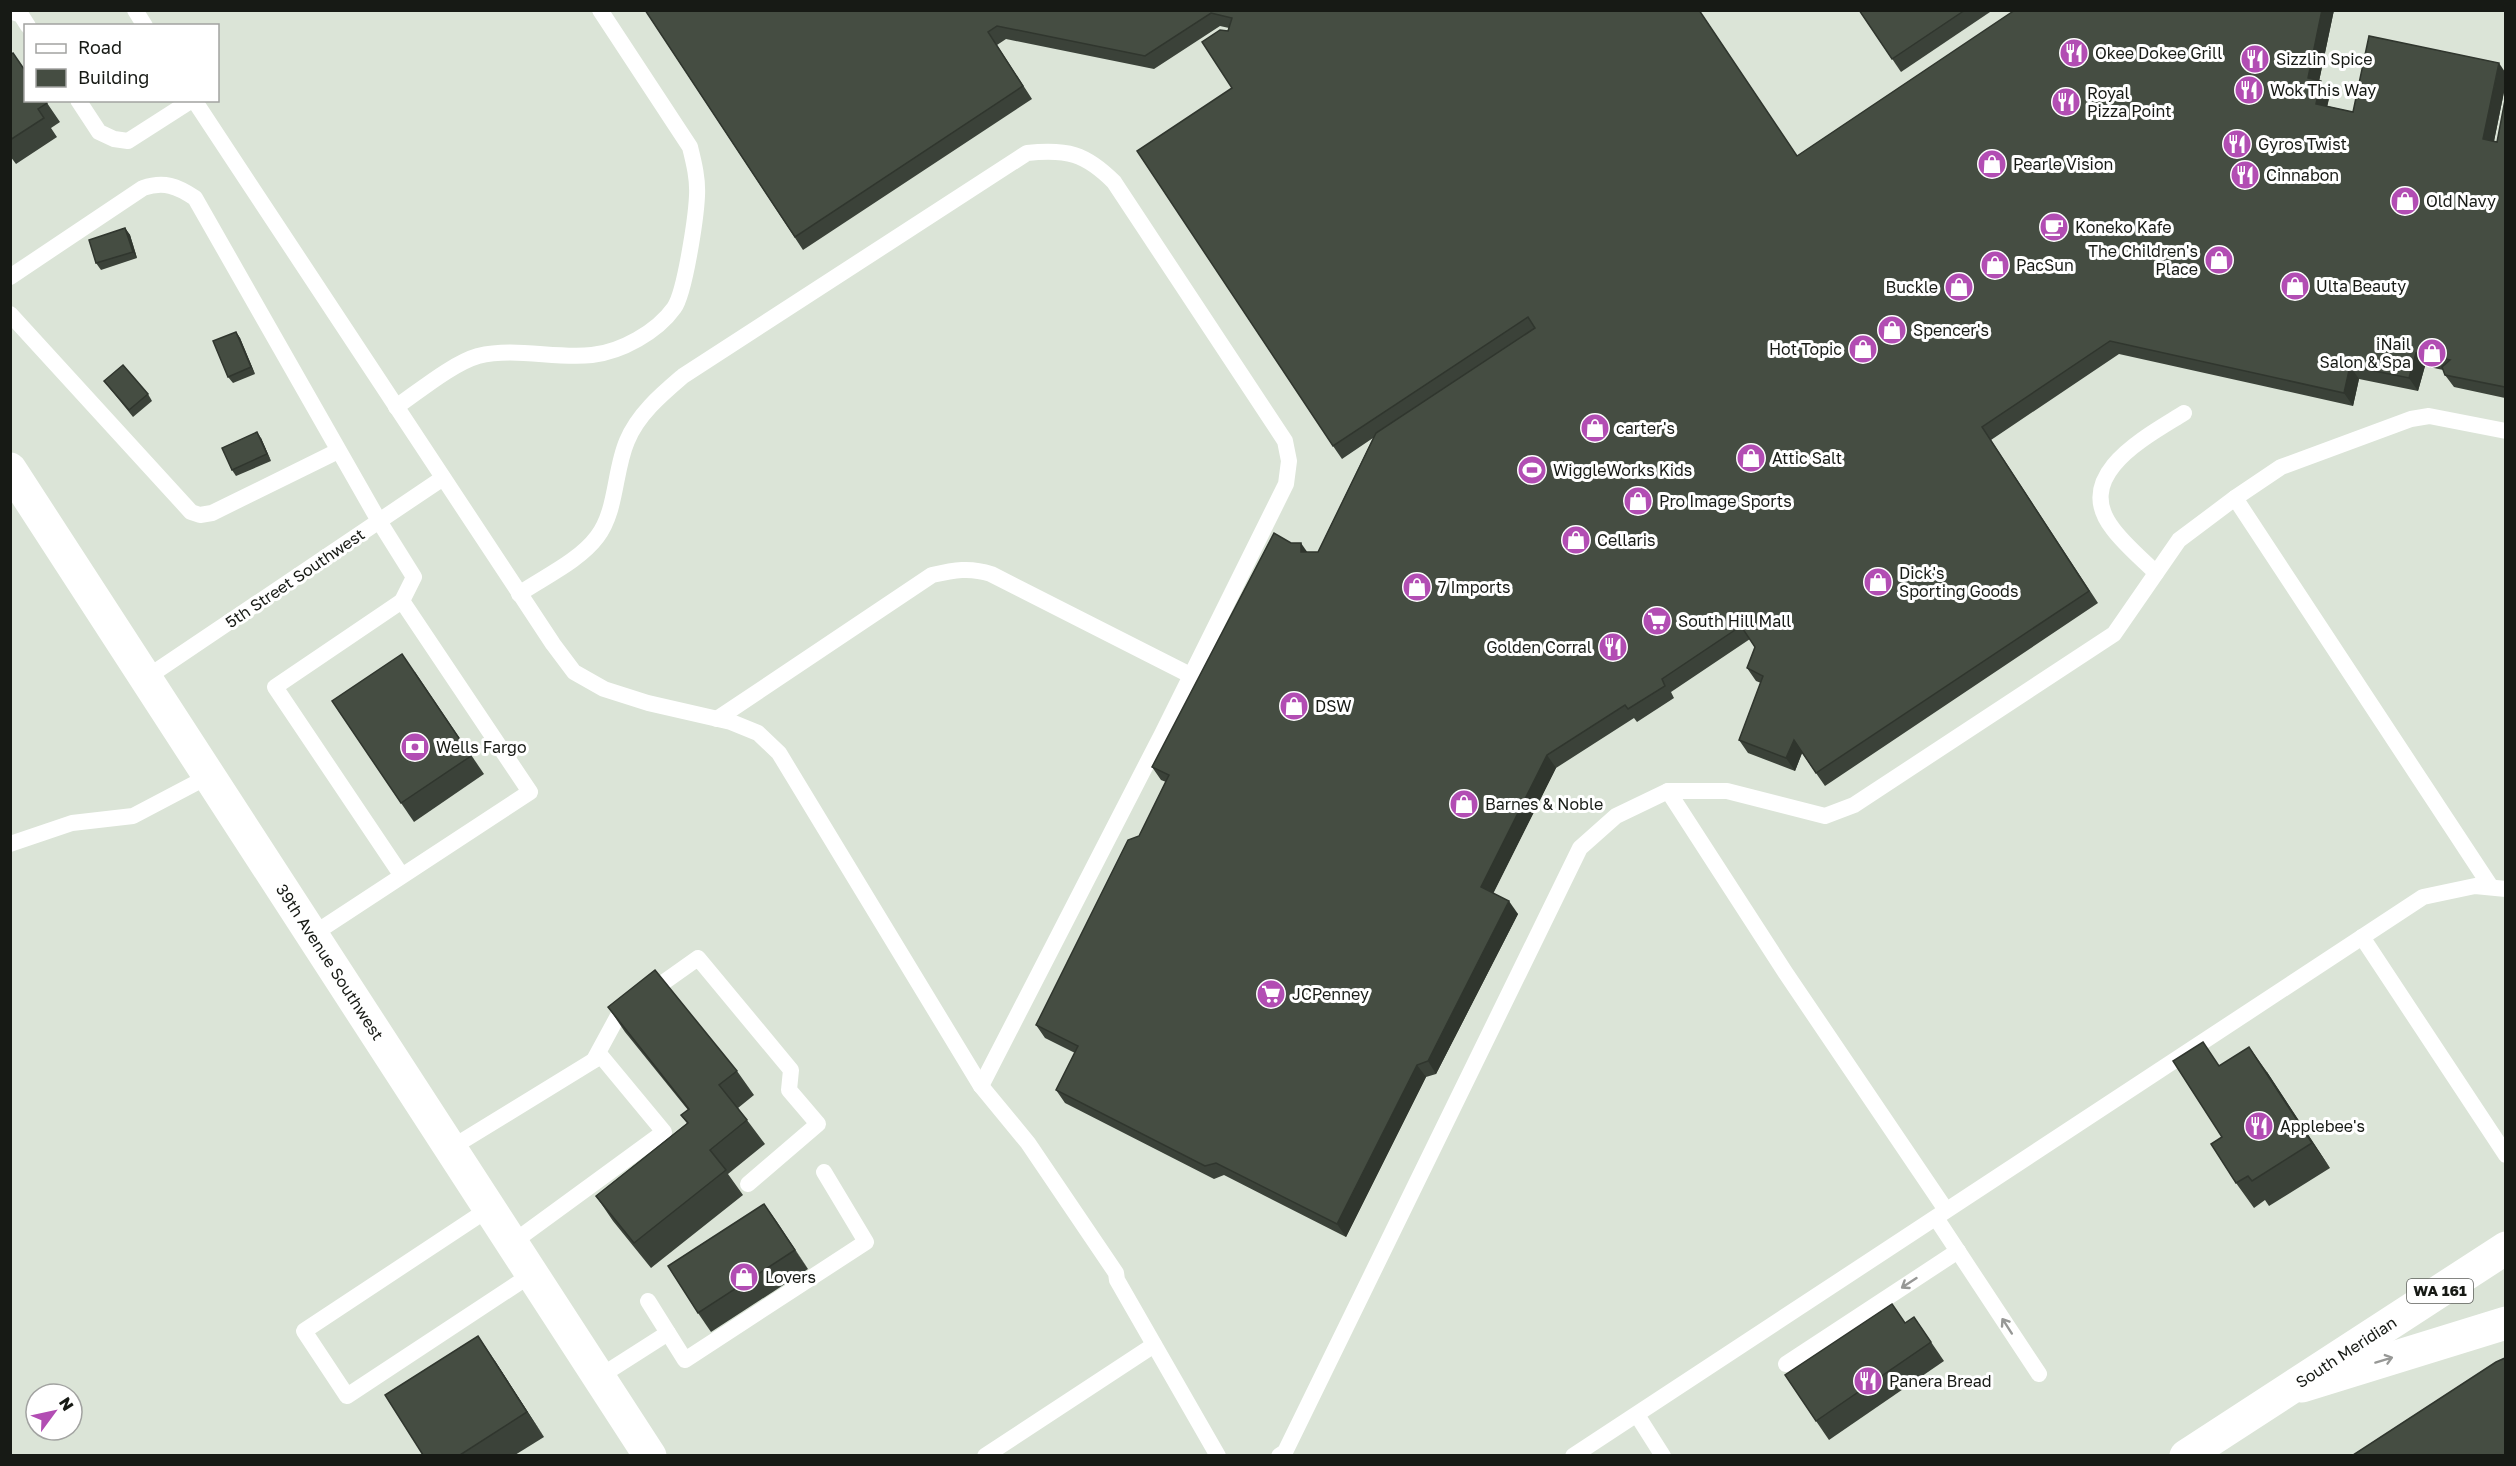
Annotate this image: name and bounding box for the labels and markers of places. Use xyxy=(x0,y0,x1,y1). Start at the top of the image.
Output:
restaurant icon: Okee Dokee Grill xyxy=(2058,37,2090,69)
place label: Okee Dokee Grill xyxy=(2095,43,2222,63)
restaurant icon: Sizzlin Spice xyxy=(2239,43,2271,75)
place label: Sizzlin Spice xyxy=(2276,49,2373,69)
restaurant icon: Wok This Way xyxy=(2233,74,2265,106)
place label: Wok This Way xyxy=(2270,80,2376,100)
place label: Royal Pizza Point xyxy=(2087,83,2172,121)
restaurant icon: Royal Pizza Point xyxy=(2050,86,2082,118)
restaurant icon: Gyros Twist xyxy=(2221,128,2253,160)
place label: Gyros Twist xyxy=(2258,134,2347,154)
shop icon: Pearle Vision xyxy=(1976,148,2008,180)
place label: Pearle Vision xyxy=(2013,154,2113,174)
restaurant icon: Cinnabon xyxy=(2229,159,2261,191)
place label: Cinnabon xyxy=(2266,165,2339,185)
shop icon: Old Navy xyxy=(2389,185,2421,217)
place label: Old Navy xyxy=(2426,191,2496,211)
cafe icon: Koneko Kafe xyxy=(2038,211,2070,243)
place label: Koneko Kafe xyxy=(2075,217,2172,237)
place label: The Children's Place xyxy=(2088,241,2198,279)
shop icon: The Children's Place xyxy=(2203,244,2235,276)
shop icon: PacSun xyxy=(1979,249,2011,281)
place label: PacSun xyxy=(2016,255,2074,275)
shop icon: Ulta Beauty xyxy=(2279,270,2311,302)
shop icon: Buckle xyxy=(1943,271,1975,303)
place label: Ulta Beauty xyxy=(2316,276,2406,296)
place label: Buckle xyxy=(1886,277,1938,297)
shop icon: Spencer's xyxy=(1876,314,1908,346)
place label: Spencer's xyxy=(1913,320,1989,340)
shop icon: Hot Topic xyxy=(1847,333,1879,365)
place label: iNail Salon & Spa xyxy=(2319,334,2411,372)
shop icon: iNail Salon & Spa xyxy=(2416,337,2448,369)
place label: Hot Topic xyxy=(1769,339,1842,359)
shop icon: carter's xyxy=(1579,412,1611,444)
place label: carter's xyxy=(1616,418,1675,438)
shop icon: Attic Salt xyxy=(1735,442,1767,474)
place label: Attic Salt xyxy=(1772,448,1842,468)
sports icon: WiggleWorks Kids xyxy=(1516,454,1548,486)
place label: WiggleWorks Kids xyxy=(1553,460,1692,480)
shop icon: Pro Image Sports xyxy=(1622,485,1654,517)
place label: Pro Image Sports xyxy=(1659,491,1792,511)
shop icon: Cellaris xyxy=(1560,524,1592,556)
place label: Cellaris xyxy=(1597,530,1655,550)
place label: Dick's Sporting Goods xyxy=(1899,563,2018,601)
shop icon: Dick's Sporting Goods xyxy=(1862,566,1894,598)
shop icon: 7 Imports xyxy=(1401,571,1433,603)
place label: 7 Imports xyxy=(1438,577,1511,597)
supermarket icon: South Hill Mall xyxy=(1641,605,1673,637)
place label: South Hill Mall xyxy=(1678,611,1792,631)
restaurant icon: Golden Corral xyxy=(1597,631,1629,663)
place label: Golden Corral xyxy=(1486,637,1592,657)
shop icon: DSW xyxy=(1278,690,1310,722)
place label: DSW xyxy=(1315,696,1352,716)
bank icon: Wells Fargo xyxy=(399,731,431,763)
place label: Wells Fargo xyxy=(436,737,526,757)
shop icon: Barnes & Noble xyxy=(1448,788,1480,820)
place label: Barnes & Noble xyxy=(1485,794,1603,814)
supermarket icon: JCPenney xyxy=(1255,978,1287,1010)
place label: JCPenney xyxy=(1292,984,1369,1004)
restaurant icon: Applebee's xyxy=(2243,1110,2275,1142)
place label: Applebee's xyxy=(2280,1116,2365,1136)
shop icon: Lovers xyxy=(728,1261,760,1293)
place label: Lovers xyxy=(765,1267,816,1287)
restaurant icon: Panera Bread xyxy=(1852,1365,1884,1397)
place label: Panera Bread xyxy=(1889,1371,1992,1391)

